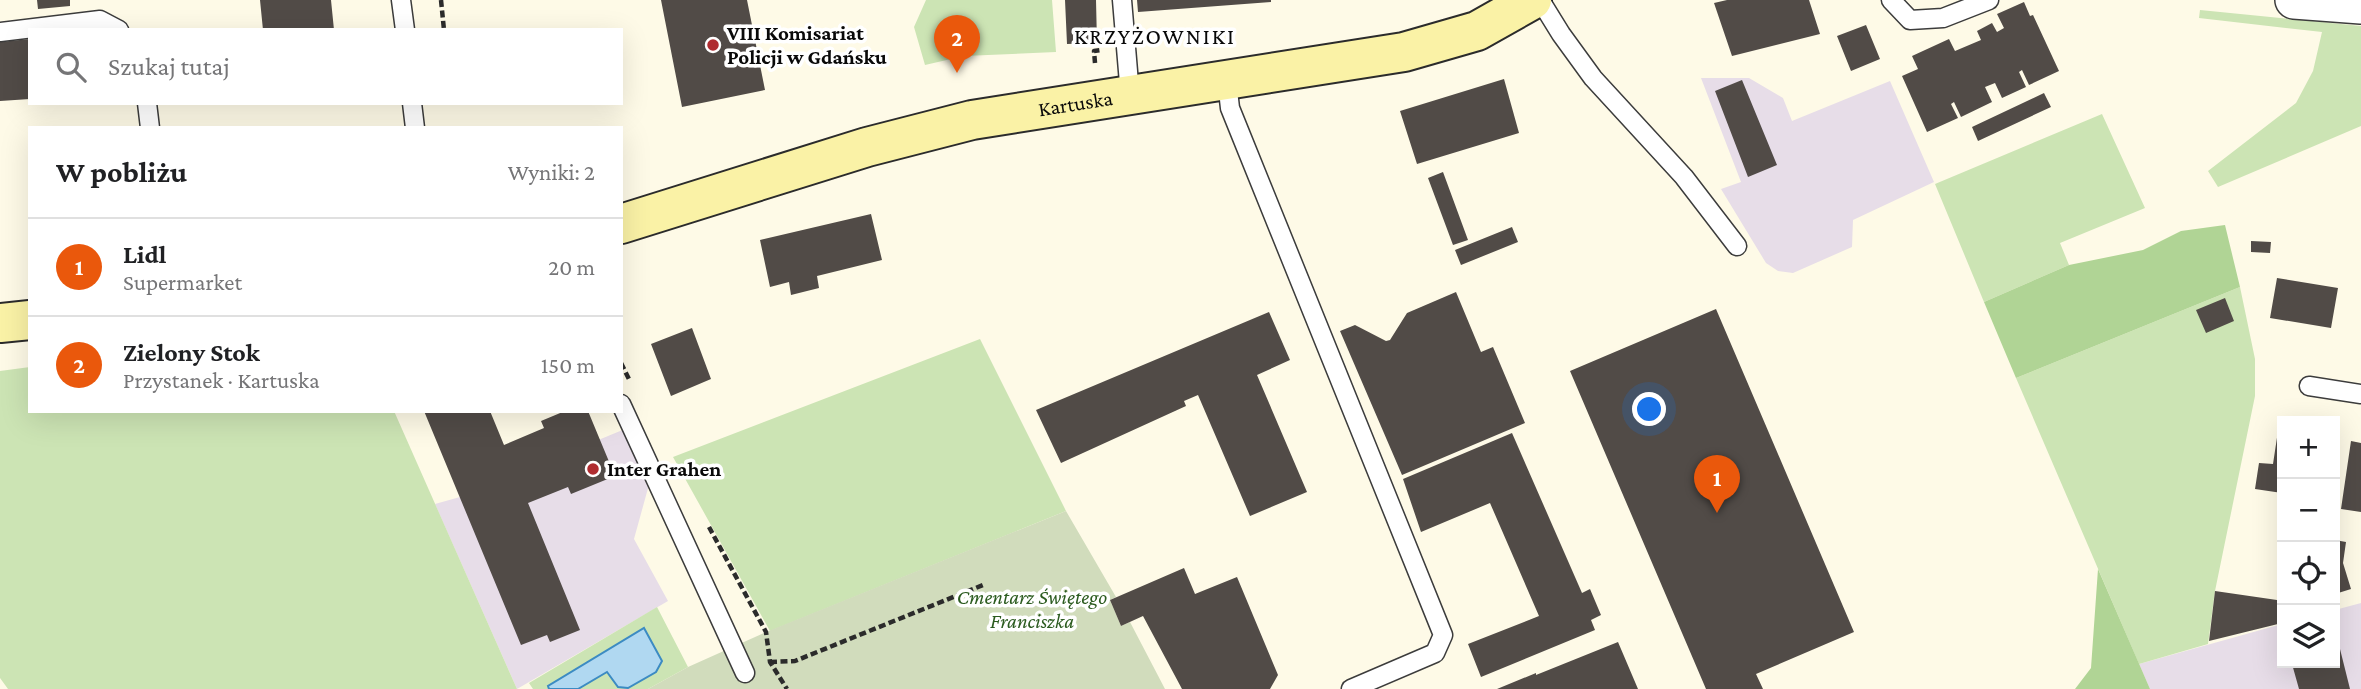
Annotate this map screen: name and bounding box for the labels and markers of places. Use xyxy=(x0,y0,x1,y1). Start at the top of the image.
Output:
pin: 2 xyxy=(934,15,980,73)
place label: VIII Komisariat Policji w Gdańsku xyxy=(726,21,887,69)
marker: VIII Komisariat Policji w Gdańsku xyxy=(705,37,721,53)
pin: 1 xyxy=(1694,455,1740,513)
place label: Inter Grahen xyxy=(607,457,721,481)
marker: Inter Grahen xyxy=(585,461,601,477)

